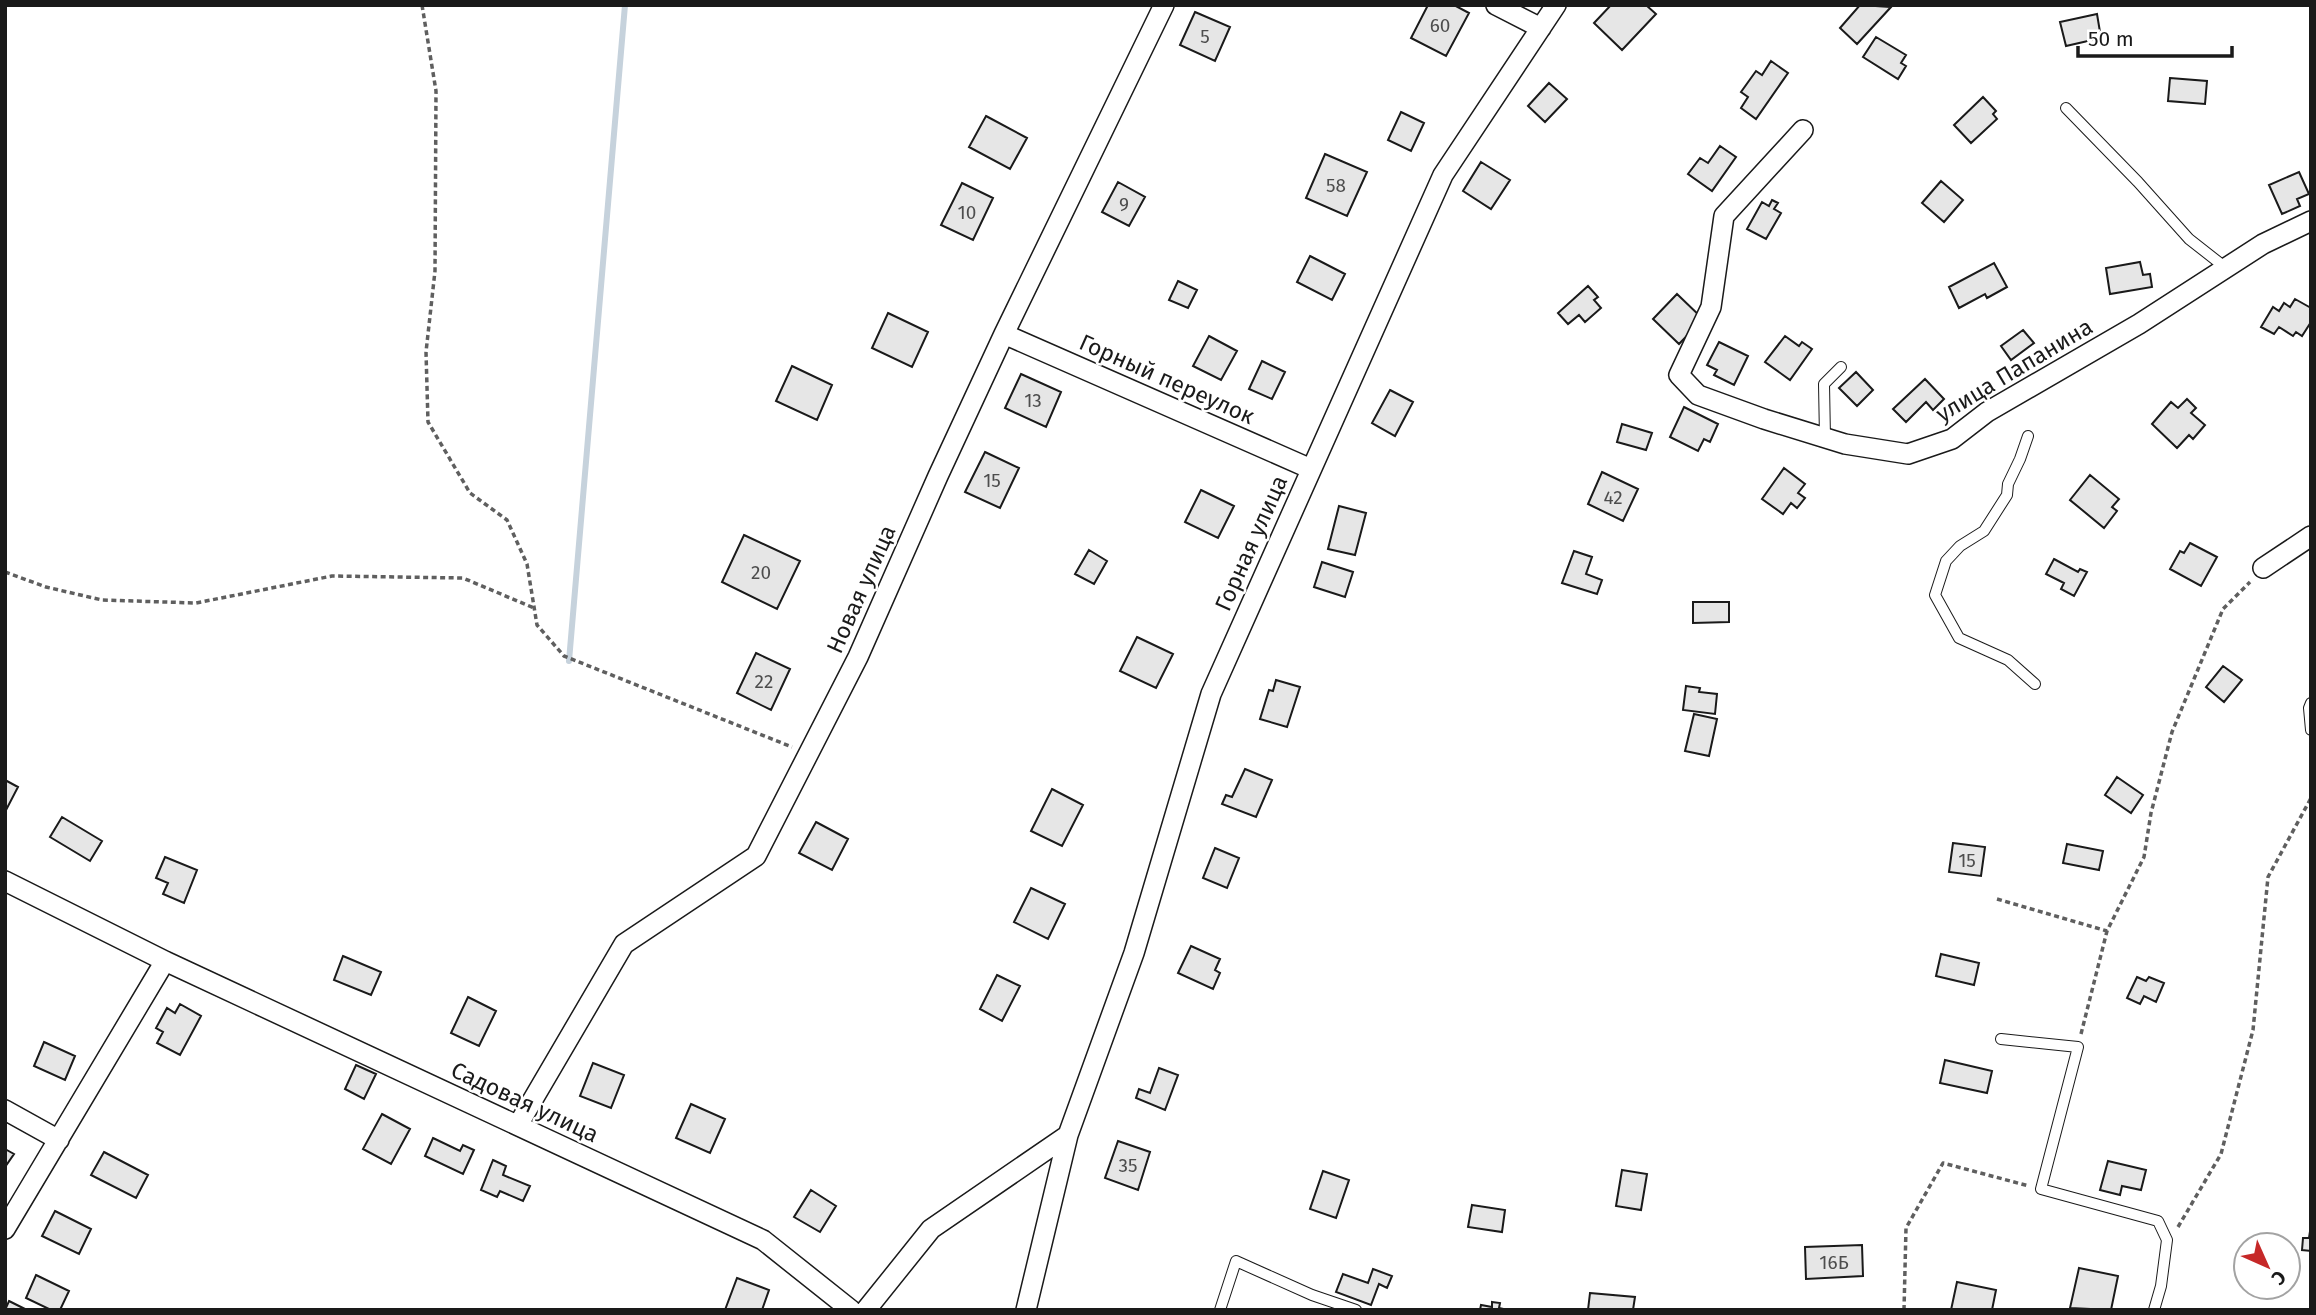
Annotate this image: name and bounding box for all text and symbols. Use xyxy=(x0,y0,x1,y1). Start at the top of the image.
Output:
house number: 60 xyxy=(1430,14,1450,37)
scale bar xyxy=(2078,14,2232,58)
house number: 5 xyxy=(1200,25,1210,48)
text: 50 m xyxy=(2088,26,2134,52)
house number: 58 xyxy=(1326,174,1346,197)
house number: 9 xyxy=(1119,193,1129,216)
house number: 10 xyxy=(958,201,976,224)
street label: улица Папанина xyxy=(1931,312,2097,428)
street label: Горный переулок xyxy=(1075,328,1259,430)
house number: 13 xyxy=(1024,389,1042,412)
house number: 15 xyxy=(983,469,1001,492)
street label: Горная улица xyxy=(1209,471,1293,615)
house number: 42 xyxy=(1603,486,1623,509)
street label: Новая улица xyxy=(820,521,902,657)
house number: 20 xyxy=(751,561,771,584)
house number: 22 xyxy=(755,670,773,693)
house number: 15 xyxy=(1958,849,1976,872)
street label: Садовая улица xyxy=(447,1056,603,1148)
house number: 35 xyxy=(1118,1154,1138,1177)
north arrow xyxy=(2232,1231,2302,1301)
house number: 16Б xyxy=(1819,1251,1849,1274)
text: С xyxy=(2267,1266,2291,1290)

